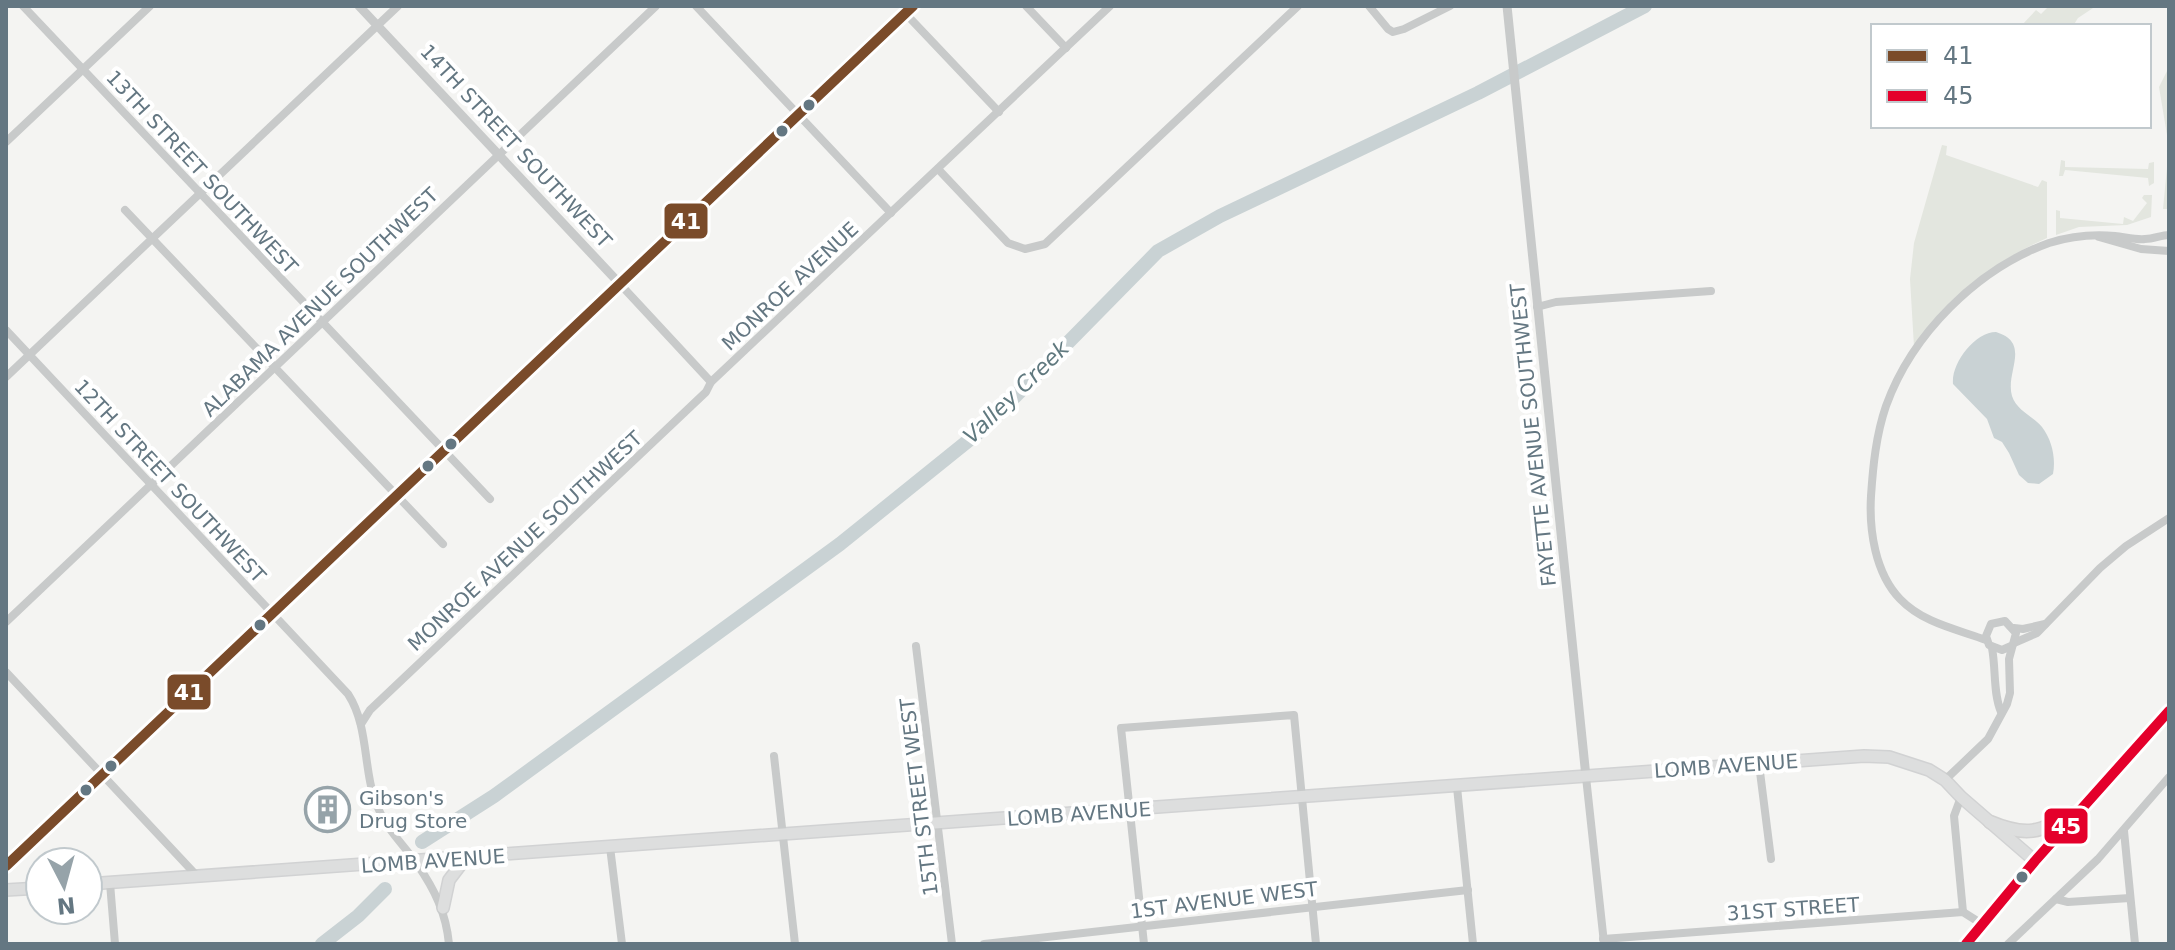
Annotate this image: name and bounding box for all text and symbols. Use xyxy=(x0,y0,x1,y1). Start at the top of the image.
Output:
legend xyxy=(1871,24,2151,128)
street label: 14TH STREET SOUTHWEST xyxy=(415,39,617,253)
text: 41 xyxy=(1943,42,1974,70)
street label: 13TH STREET SOUTHWEST xyxy=(101,65,303,279)
text: 45 xyxy=(1943,82,1974,110)
unlabelled marker xyxy=(801,97,817,113)
unlabelled marker xyxy=(774,123,790,139)
street label: ALABAMA AVENUE SOUTHWEST xyxy=(197,182,443,421)
line badge: 41 xyxy=(663,202,709,240)
text: 41 xyxy=(671,209,701,234)
street label: MONROE AVENUE xyxy=(717,217,863,355)
street label: FAYETTE AVENUE SOUTHWEST xyxy=(1505,281,1561,588)
water label: Valley Creek xyxy=(958,335,1075,449)
street label: 12TH STREET SOUTHWEST xyxy=(69,374,271,588)
street label: MONROE AVENUE SOUTHWEST xyxy=(403,425,648,656)
unlabelled marker xyxy=(443,436,459,452)
unlabelled marker xyxy=(420,458,436,474)
unlabelled marker xyxy=(252,617,268,633)
line badge: 41 xyxy=(166,673,212,711)
text: 41 xyxy=(174,680,204,705)
street label: 15TH STREET WEST xyxy=(895,696,943,897)
street label: LOMB AVENUE xyxy=(1653,749,1799,783)
unlabelled marker xyxy=(103,758,119,774)
unlabelled marker xyxy=(78,782,94,798)
building icon: Gibson's Drug Store xyxy=(304,786,352,834)
place label: Gibson's Drug Store xyxy=(359,786,467,833)
street label: LOMB AVENUE xyxy=(1006,797,1152,831)
line badge: 45 xyxy=(2043,807,2089,845)
text: 45 xyxy=(2051,814,2081,839)
street label: LOMB AVENUE xyxy=(360,844,506,878)
north arrow xyxy=(24,846,104,926)
unlabelled marker xyxy=(2014,869,2030,885)
street label: 1ST AVENUE WEST xyxy=(1129,877,1320,923)
text: N xyxy=(56,892,77,919)
street label: 31ST STREET xyxy=(1726,892,1861,926)

